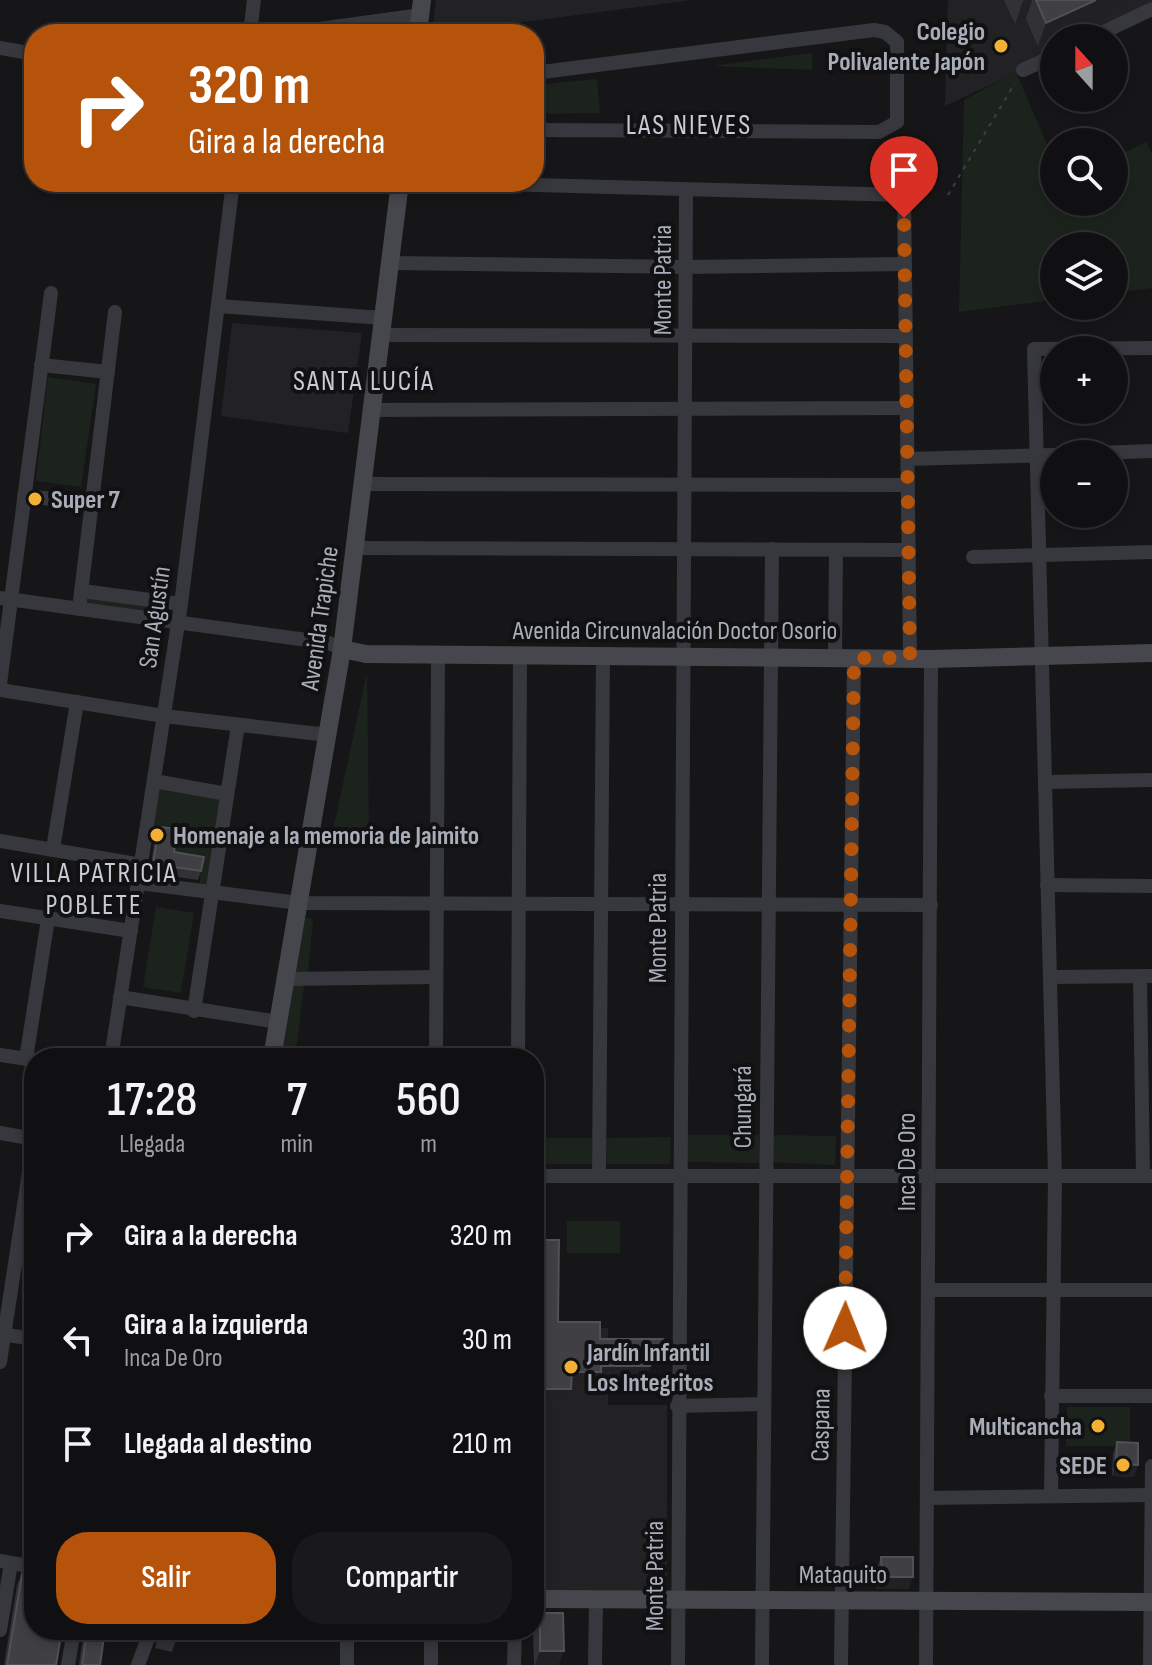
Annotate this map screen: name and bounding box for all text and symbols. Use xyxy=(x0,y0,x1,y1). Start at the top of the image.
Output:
place label: Colegio Polivalente Japón xyxy=(828,17,985,78)
north arrow xyxy=(1040,24,1128,112)
map controls xyxy=(1040,24,1128,528)
marker: Colegio Polivalente Japón xyxy=(992,37,1010,55)
text: 320 m xyxy=(188,53,310,120)
icon: right xyxy=(56,56,160,160)
district label: LAS NIEVES xyxy=(626,109,752,142)
text: Gira a la derecha xyxy=(188,121,385,164)
button: search xyxy=(1040,128,1128,216)
pin xyxy=(870,136,938,218)
icon: arrive xyxy=(882,148,926,192)
street label: Monte Patria xyxy=(648,225,679,335)
button: layers xyxy=(1040,232,1128,320)
button: + xyxy=(1040,336,1128,424)
district label: SANTA LUCÍA xyxy=(293,365,435,398)
button: − xyxy=(1040,440,1128,528)
place label: Super 7 xyxy=(51,485,121,516)
marker: Super 7 xyxy=(26,490,44,508)
street label: Avenida Trapiche xyxy=(295,544,346,693)
street label: San Agustín xyxy=(133,564,178,670)
street label: Avenida Circunvalación Doctor Osorio xyxy=(512,616,837,647)
place label: Homenaje a la memoria de Jaimito xyxy=(173,821,479,852)
marker: Homenaje a la memoria de Jaimito xyxy=(148,826,166,844)
district label: VILLA PATRICIA POBLETE xyxy=(11,857,177,922)
street label: Monte Patria xyxy=(643,873,674,983)
street label: Chungará xyxy=(728,1066,759,1148)
text: 17:28 xyxy=(107,1072,197,1129)
text: 7 xyxy=(287,1072,307,1129)
text: 560 xyxy=(396,1072,461,1129)
street label: Inca De Oro xyxy=(892,1113,923,1211)
text: Llegada xyxy=(119,1129,185,1160)
text: min xyxy=(281,1129,313,1160)
text: m xyxy=(420,1129,437,1160)
icon: right xyxy=(56,1214,100,1258)
text: Gira a la derecha xyxy=(124,1218,298,1254)
text: 320 m xyxy=(450,1218,512,1254)
position arrow xyxy=(803,1286,887,1370)
text: Gira a la izquierda xyxy=(124,1307,308,1343)
icon: left xyxy=(56,1318,100,1362)
text: 30 m xyxy=(462,1322,512,1358)
place label: Jardín Infantil Los Integritos xyxy=(586,1338,714,1399)
text: Inca De Oro xyxy=(124,1343,223,1374)
marker: Jardín Infantil Los Integritos xyxy=(562,1358,580,1376)
street label: Caspana xyxy=(805,1388,838,1462)
place label: Multicancha xyxy=(969,1412,1082,1443)
marker: Multicancha xyxy=(1089,1417,1107,1435)
icon: arrive xyxy=(56,1422,100,1466)
text: Llegada al destino xyxy=(124,1426,312,1462)
text: 210 m xyxy=(452,1426,512,1462)
place label: SEDE xyxy=(1059,1451,1107,1482)
marker: SEDE xyxy=(1114,1456,1132,1474)
street label: Monte Patria xyxy=(640,1521,671,1631)
button: Salir xyxy=(56,1532,276,1624)
button: Compartir xyxy=(292,1532,512,1624)
street label: Mataquito xyxy=(799,1560,887,1591)

